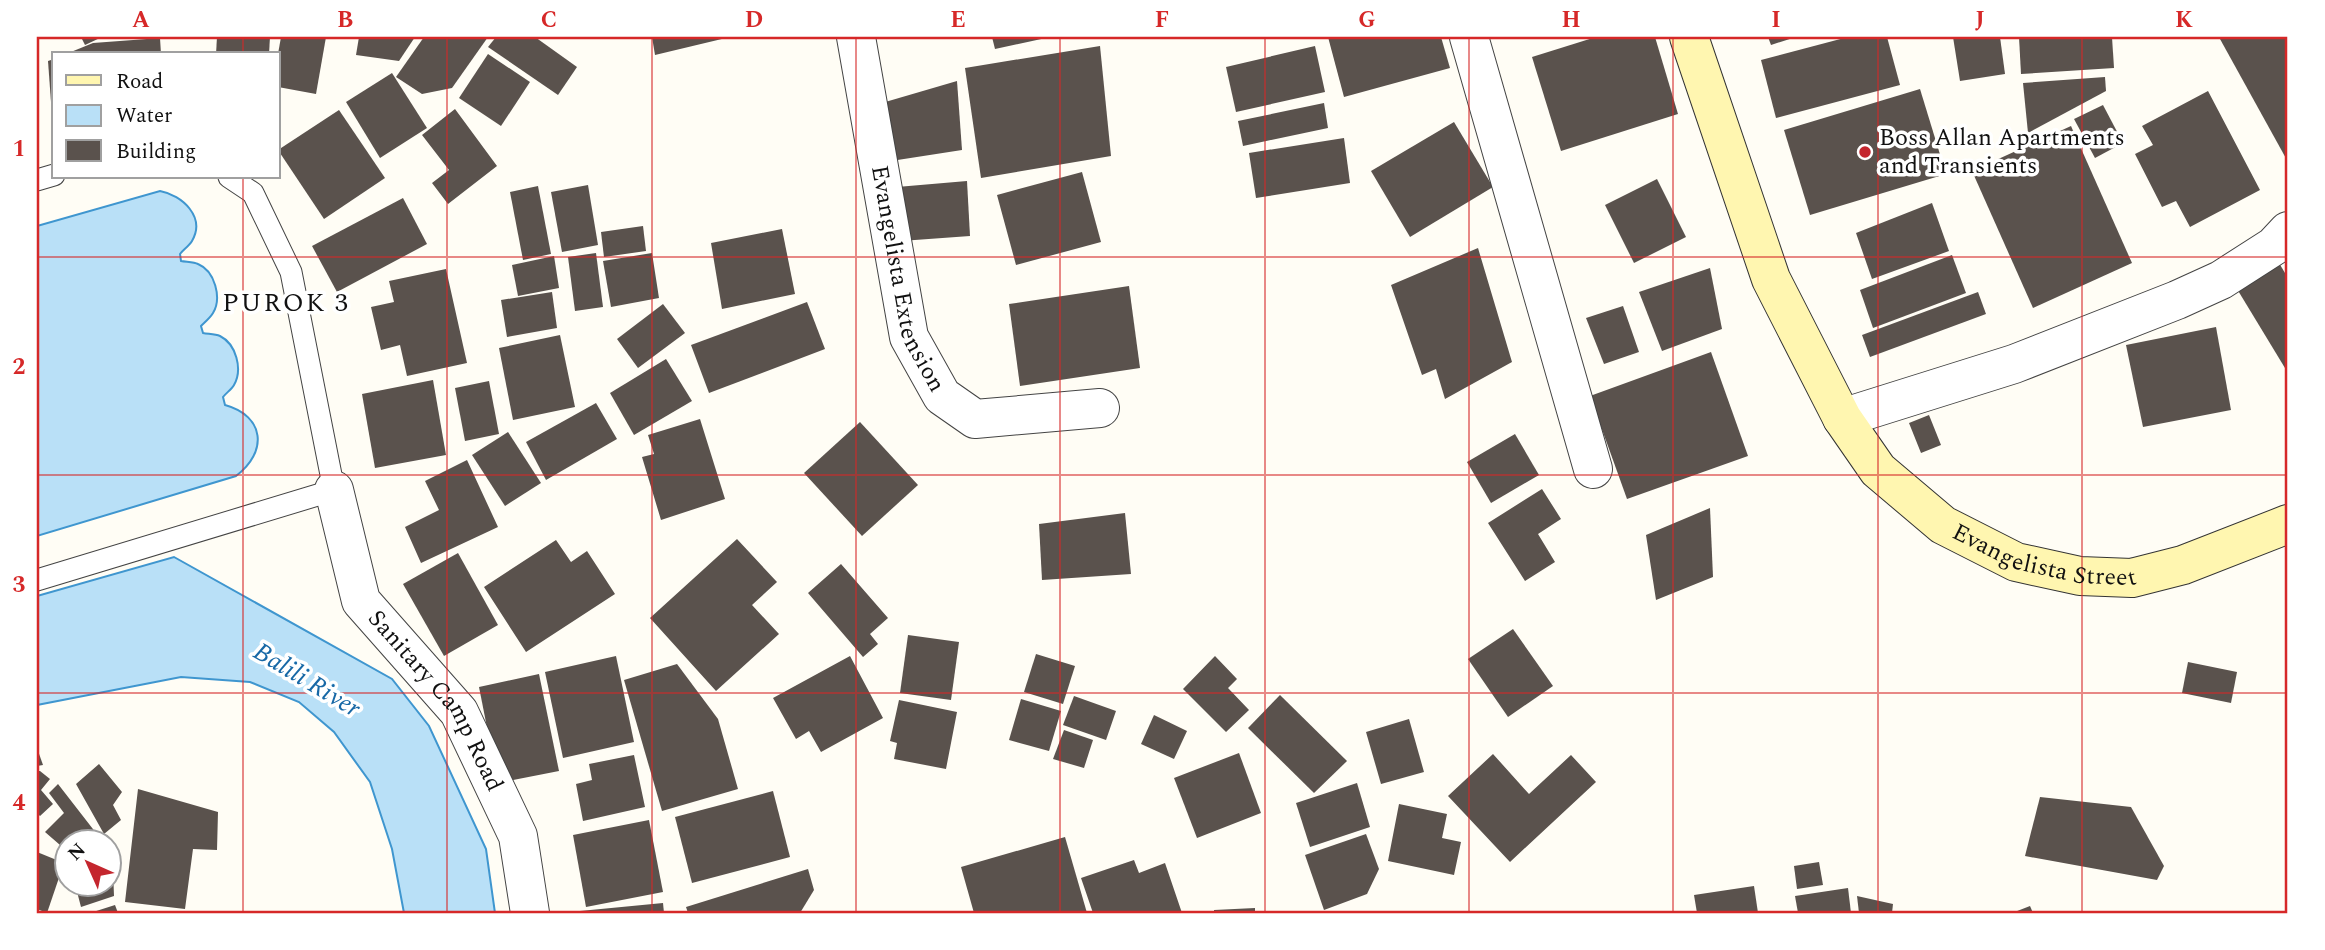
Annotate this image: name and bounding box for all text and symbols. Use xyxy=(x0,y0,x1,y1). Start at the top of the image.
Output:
text: A xyxy=(132,3,150,38)
text: B xyxy=(337,3,353,38)
text: C xyxy=(541,3,557,38)
text: D xyxy=(745,3,763,38)
text: E xyxy=(950,3,966,38)
text: F xyxy=(1155,3,1169,38)
text: G xyxy=(1358,3,1376,38)
text: H xyxy=(1561,3,1581,38)
text: I xyxy=(1771,3,1781,38)
text: J xyxy=(1975,3,1985,38)
text: K xyxy=(2175,3,2193,38)
legend xyxy=(52,52,280,178)
text: Road xyxy=(116,66,163,98)
text: Water xyxy=(116,100,172,132)
place label: Boss Allan Apartments and Transients xyxy=(1879,120,2125,184)
text: 1 xyxy=(13,132,25,167)
text: Building xyxy=(116,136,196,168)
marker: Boss Allan Apartments and Transients xyxy=(1857,144,1873,160)
street label: Evangelista Extension xyxy=(861,163,954,399)
district label: PUROK 3 xyxy=(222,283,350,323)
text: 2 xyxy=(13,350,26,385)
street label: Evangelista Street xyxy=(1946,515,2141,596)
text: 3 xyxy=(13,568,26,603)
street label: Sanitary Camp Road xyxy=(359,602,512,798)
water label: Balili River xyxy=(246,632,369,728)
text: 4 xyxy=(13,786,26,821)
north arrow xyxy=(52,828,122,898)
text: N xyxy=(61,836,93,868)

